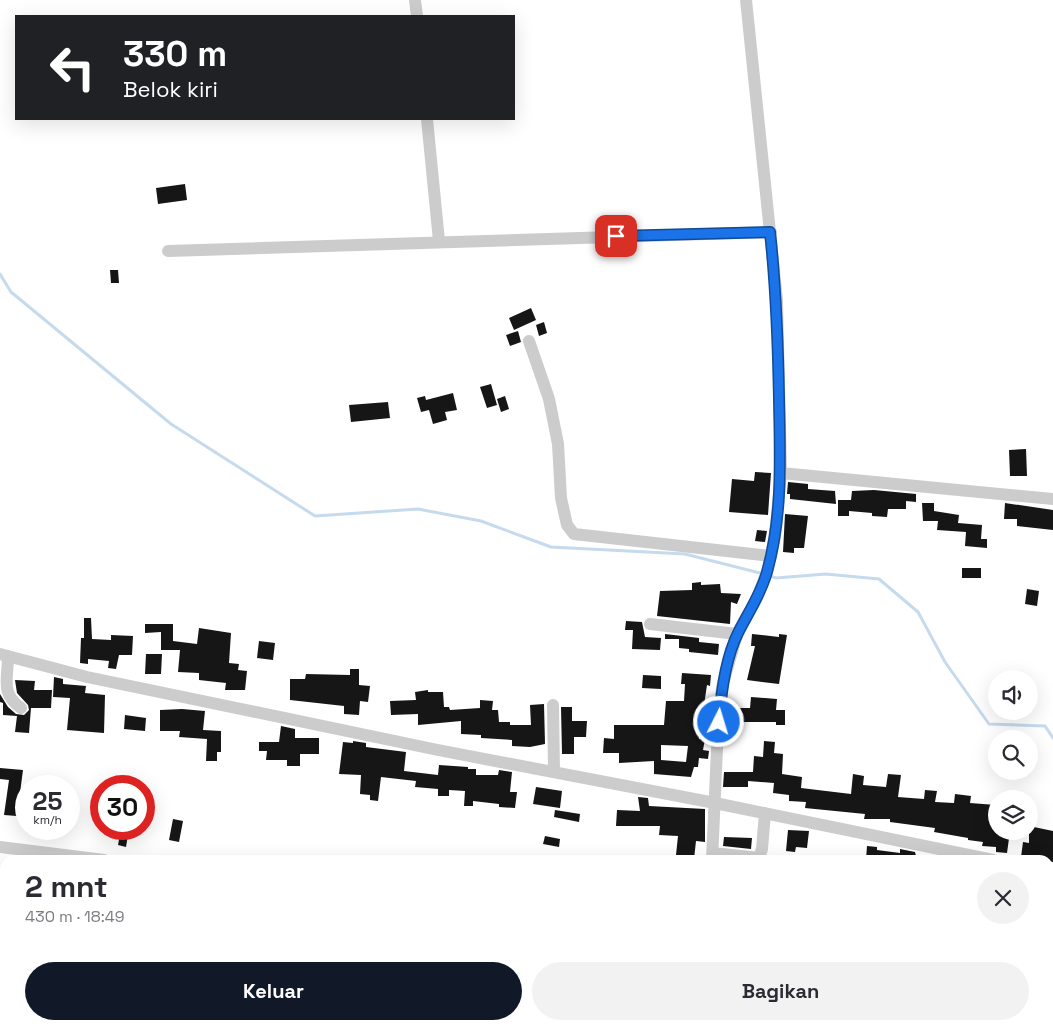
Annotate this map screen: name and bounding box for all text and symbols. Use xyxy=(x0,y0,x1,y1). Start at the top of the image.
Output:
text: 330 m xyxy=(123,32,227,76)
icon: left xyxy=(40,35,105,100)
text: Belok kiri xyxy=(123,75,218,103)
pin xyxy=(595,215,637,257)
icon: arrive xyxy=(602,222,630,250)
map controls xyxy=(988,670,1038,840)
button: sound xyxy=(988,670,1038,720)
position arrow xyxy=(692,695,744,747)
button: search xyxy=(988,730,1038,780)
speed limit sign: 30 xyxy=(90,775,155,840)
text: 25 xyxy=(33,785,62,817)
button: layers xyxy=(988,790,1038,840)
text: km/h xyxy=(33,812,62,828)
text: 2 mnt xyxy=(25,867,108,906)
button: close xyxy=(977,872,1029,924)
text: 430 m · 18:49 xyxy=(25,906,125,927)
button: Keluar xyxy=(25,962,522,1020)
button: Bagikan xyxy=(532,962,1029,1020)

